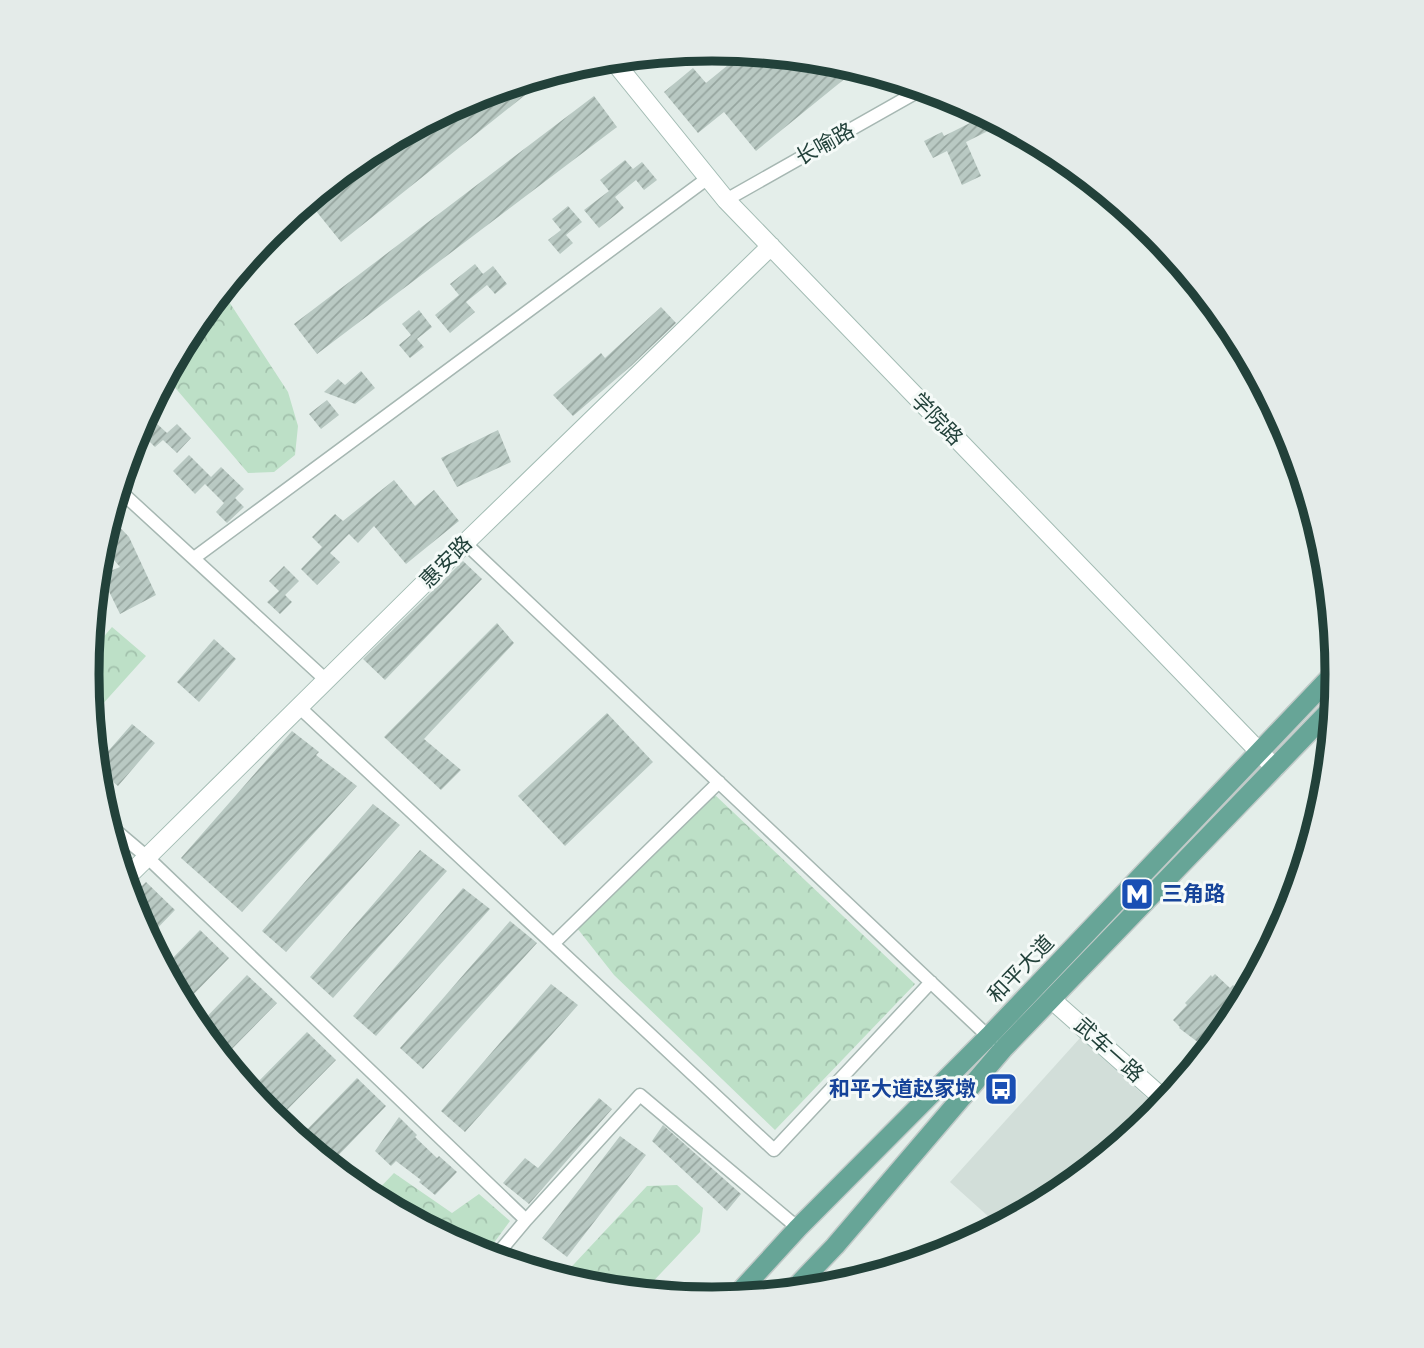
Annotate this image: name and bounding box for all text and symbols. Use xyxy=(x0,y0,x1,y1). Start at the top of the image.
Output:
street label: 长喻路 xyxy=(792,118,858,170)
street label: 学院路 xyxy=(906,388,968,450)
street label: 惠安路 xyxy=(415,531,477,593)
metro station icon: 三角路 xyxy=(1118,875,1156,913)
place label: 三角路 xyxy=(1162,882,1225,906)
street label: 和平大道 xyxy=(983,930,1059,1008)
street label: 武车一路 xyxy=(1070,1013,1148,1087)
bus stop icon: 和平大道赵家墩 xyxy=(982,1070,1020,1108)
place label: 和平大道赵家墩 xyxy=(829,1077,976,1101)

